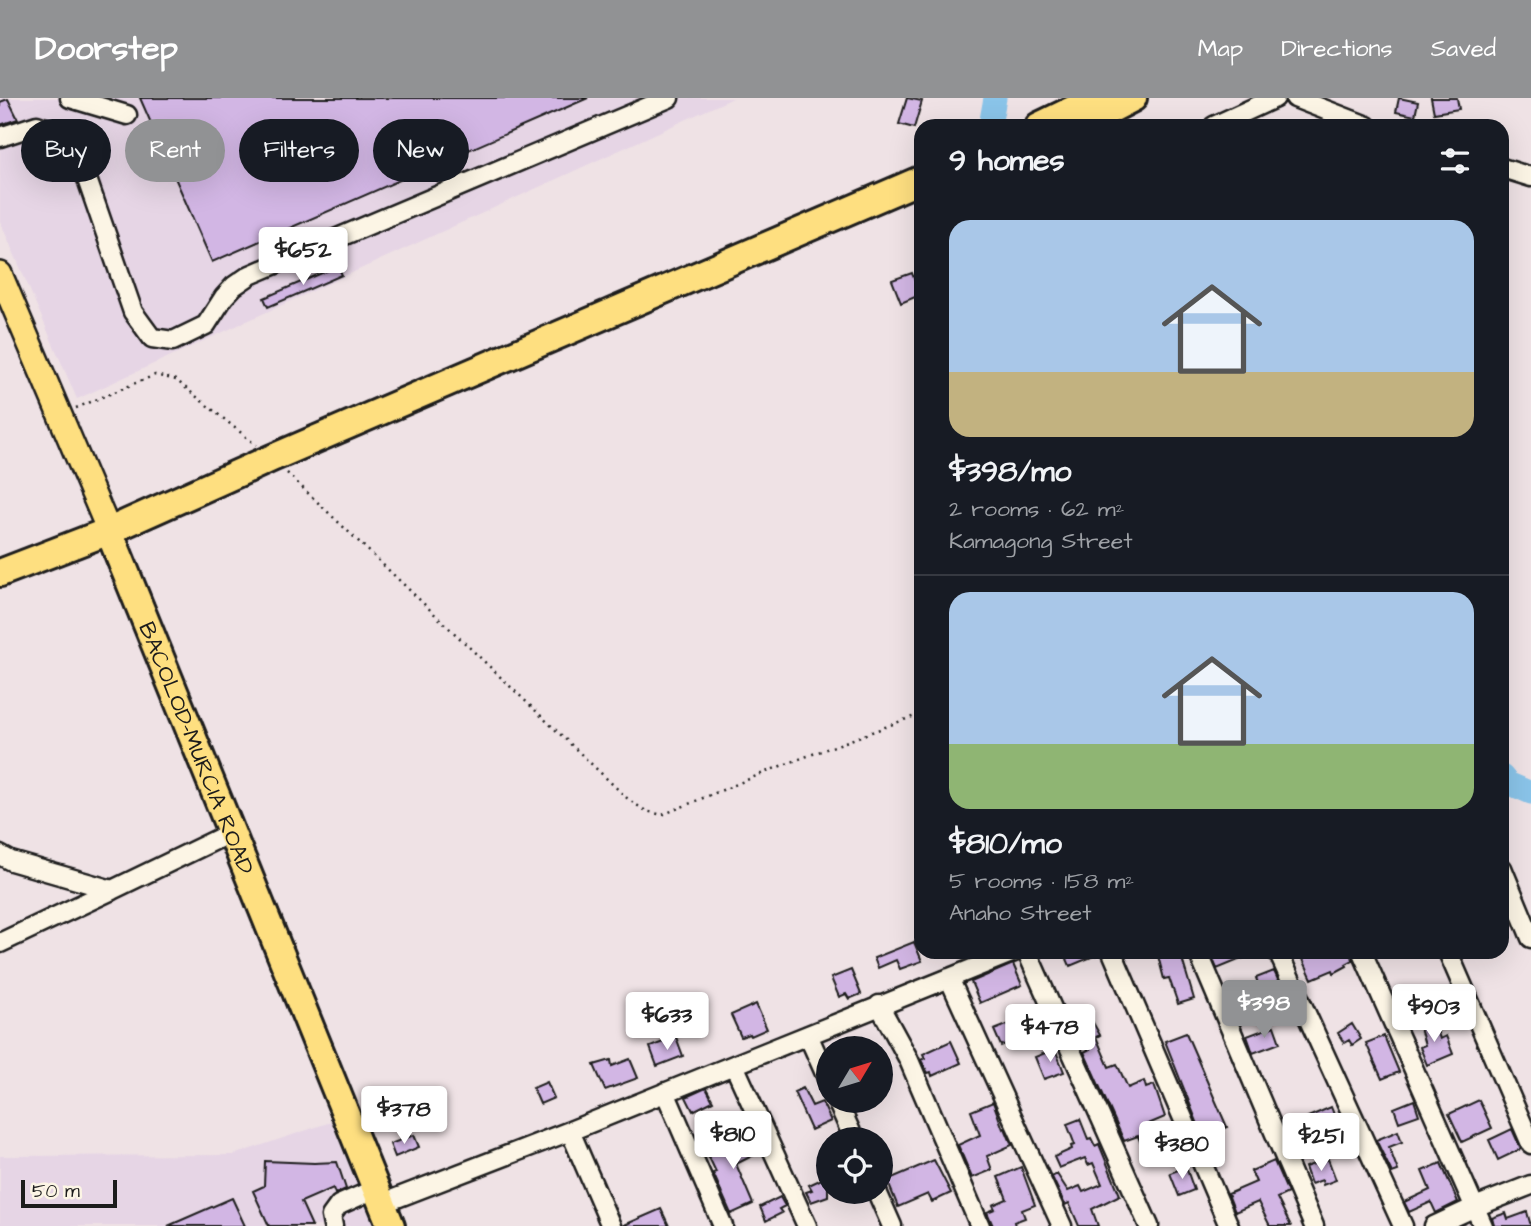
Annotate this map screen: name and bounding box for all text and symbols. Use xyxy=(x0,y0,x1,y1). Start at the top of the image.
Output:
text: Doorstep xyxy=(35,26,178,72)
text: Map xyxy=(1198,32,1243,66)
text: Directions xyxy=(1281,32,1393,66)
text: Saved xyxy=(1431,32,1496,66)
chip: Buy xyxy=(21,119,111,182)
chip: Rent xyxy=(125,119,225,182)
chip: Filters xyxy=(239,119,359,182)
chip: New xyxy=(373,119,469,182)
text: 9 homes xyxy=(949,140,1064,182)
icon: filters xyxy=(1436,142,1474,180)
pin: $652 xyxy=(262,228,344,287)
text: $652 xyxy=(275,234,331,266)
icon: home xyxy=(1149,266,1275,392)
text: $398/mo xyxy=(949,451,1071,493)
text: 2 rooms · 62 m² xyxy=(949,493,1124,525)
text: Kamagong Street xyxy=(949,525,1133,557)
street label: BACOLOD-MURCIA ROAD xyxy=(131,617,262,879)
icon: home xyxy=(1149,638,1275,764)
text: $810/mo xyxy=(949,823,1062,865)
text: 5 rooms · 158 m² xyxy=(949,865,1134,897)
text: Anaho Street xyxy=(949,897,1091,929)
pin: $398 xyxy=(1223,981,1305,1040)
pin: $903 xyxy=(1393,984,1475,1044)
text: $398 xyxy=(1238,987,1290,1019)
text: $903 xyxy=(1408,991,1460,1023)
pin: $633 xyxy=(626,992,708,1052)
text: $633 xyxy=(642,999,692,1031)
pin: $478 xyxy=(1009,1004,1091,1064)
text: $478 xyxy=(1021,1011,1079,1043)
north arrow xyxy=(816,1036,892,1113)
map controls xyxy=(816,1036,893,1204)
pin: $378 xyxy=(363,1086,445,1146)
text: $378 xyxy=(377,1093,431,1125)
pin: $810 xyxy=(692,1112,774,1171)
pin: $251 xyxy=(1280,1114,1362,1173)
text: $810 xyxy=(710,1118,756,1150)
text: $251 xyxy=(1298,1120,1344,1152)
pin: $380 xyxy=(1141,1122,1223,1181)
button: locate xyxy=(816,1127,893,1204)
text: $380 xyxy=(1155,1128,1209,1160)
scale bar xyxy=(21,1177,117,1209)
text: 50 m xyxy=(32,1178,80,1205)

